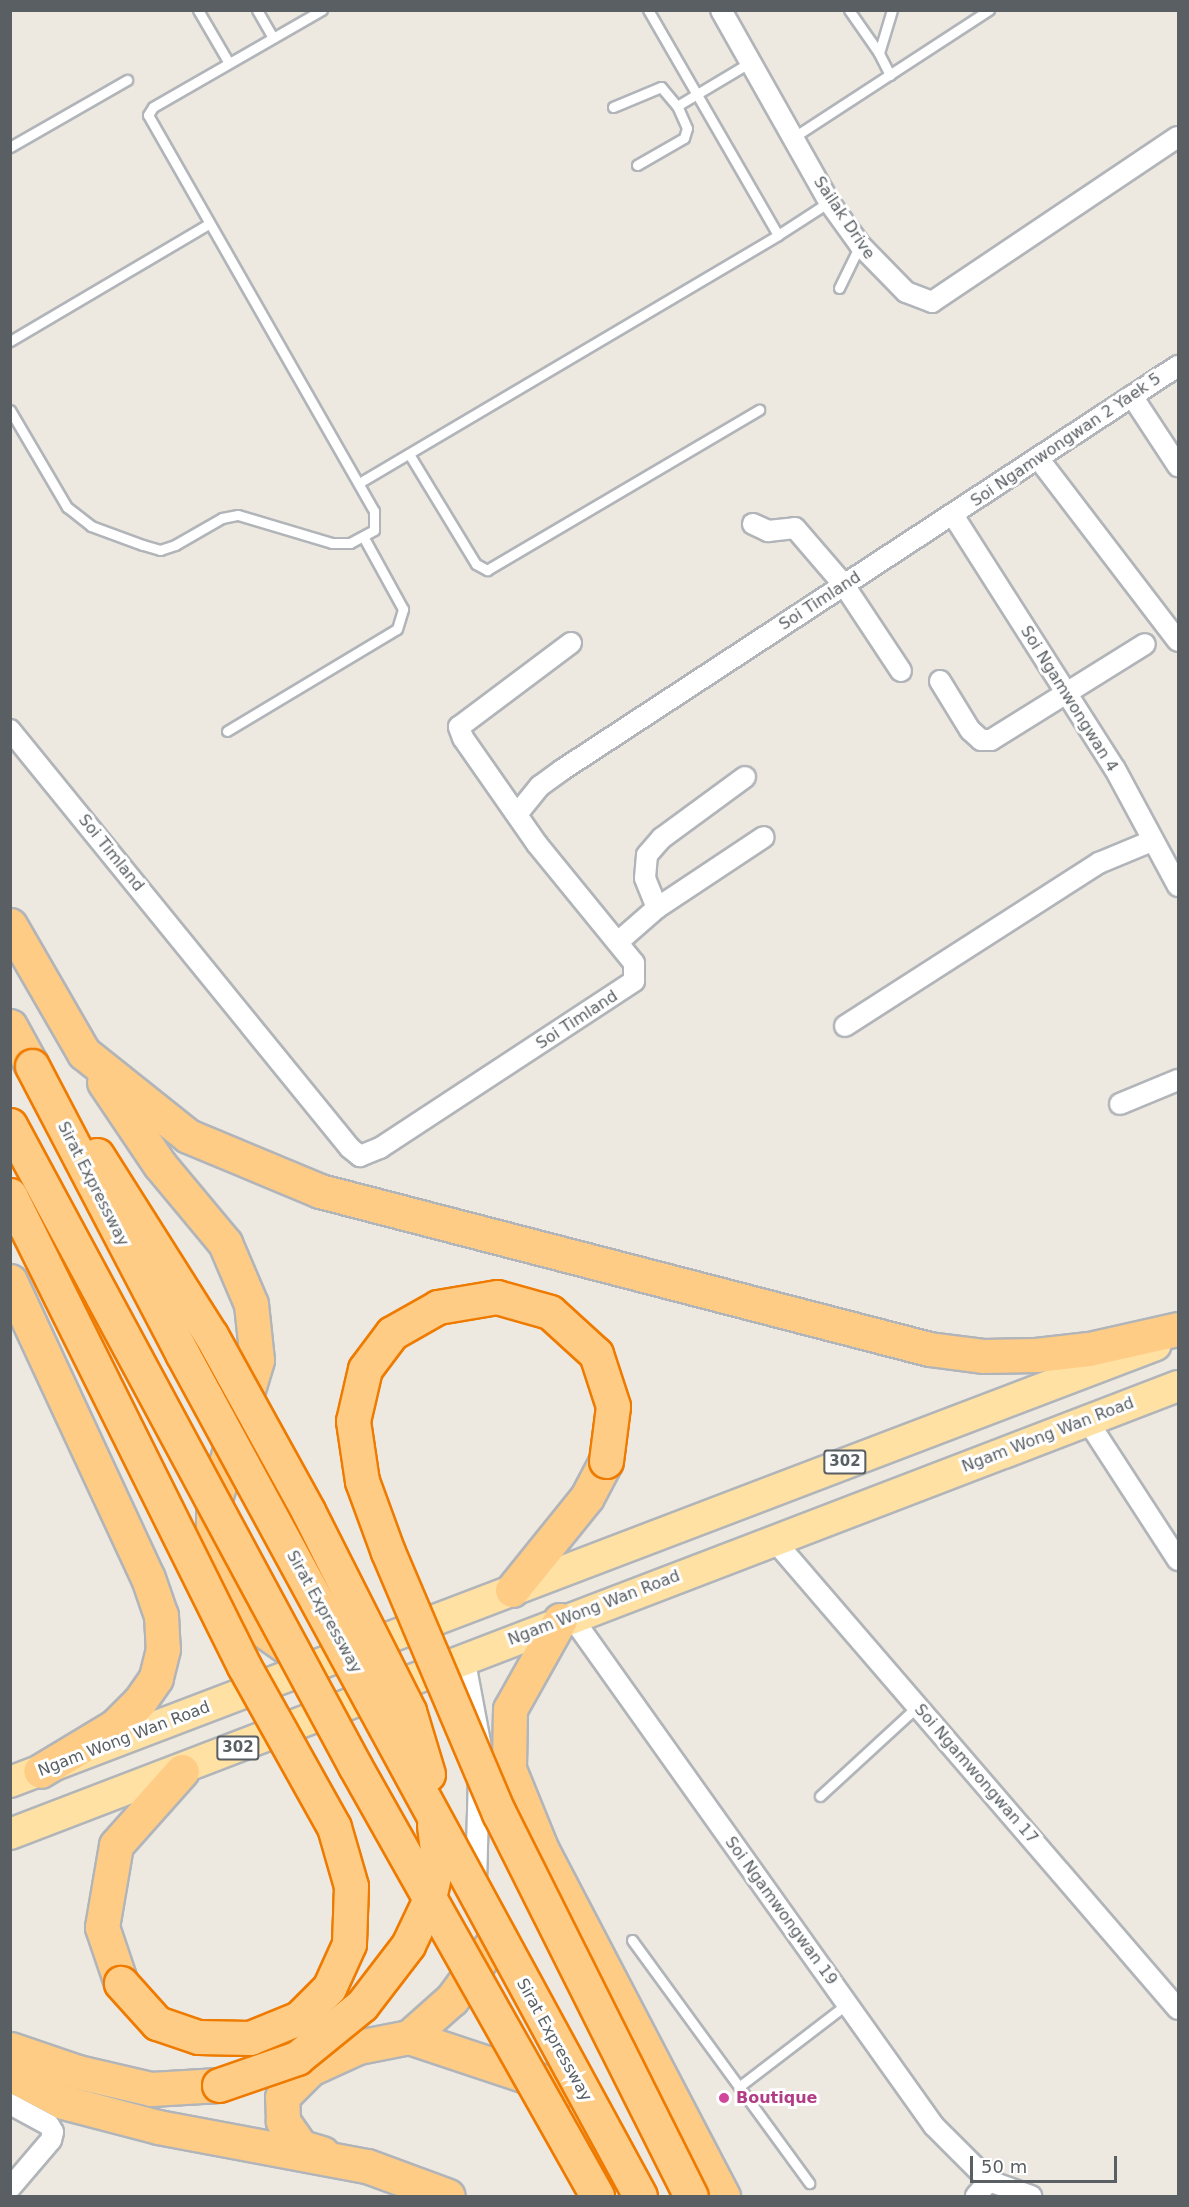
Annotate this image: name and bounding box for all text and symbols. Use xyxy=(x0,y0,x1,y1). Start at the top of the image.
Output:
street label: Sailak Drive xyxy=(809,173,879,263)
street label: Soi Ngamwongwan 2 Yaek 5 xyxy=(967,369,1165,511)
street label: Soi Timland xyxy=(776,568,864,634)
street label: Soi Ngamwongwan 4 xyxy=(1016,622,1122,776)
street label: Soi Timland xyxy=(74,811,148,895)
street label: Soi Timland xyxy=(533,987,621,1053)
street label: Sirat Expressway xyxy=(53,1119,133,1249)
street label: Ngam Wong Wan Road xyxy=(959,1393,1137,1477)
road number: 302 xyxy=(822,1450,868,1474)
street label: Sirat Expressway xyxy=(282,1547,366,1677)
street label: Ngam Wong Wan Road xyxy=(505,1566,683,1650)
street label: Ngam Wong Wan Road xyxy=(35,1697,213,1781)
street label: Soi Ngamwongwan 17 xyxy=(910,1700,1042,1848)
road number: 302 xyxy=(216,1736,260,1760)
street label: Soi Ngamwongwan 19 xyxy=(721,1833,841,1989)
street label: Sirat Expressway xyxy=(512,1975,596,2105)
place label: Boutique xyxy=(736,2088,817,2108)
marker: Boutique xyxy=(717,2091,731,2105)
scale bar xyxy=(973,2144,1120,2182)
text: 50 m xyxy=(981,2156,1027,2177)

